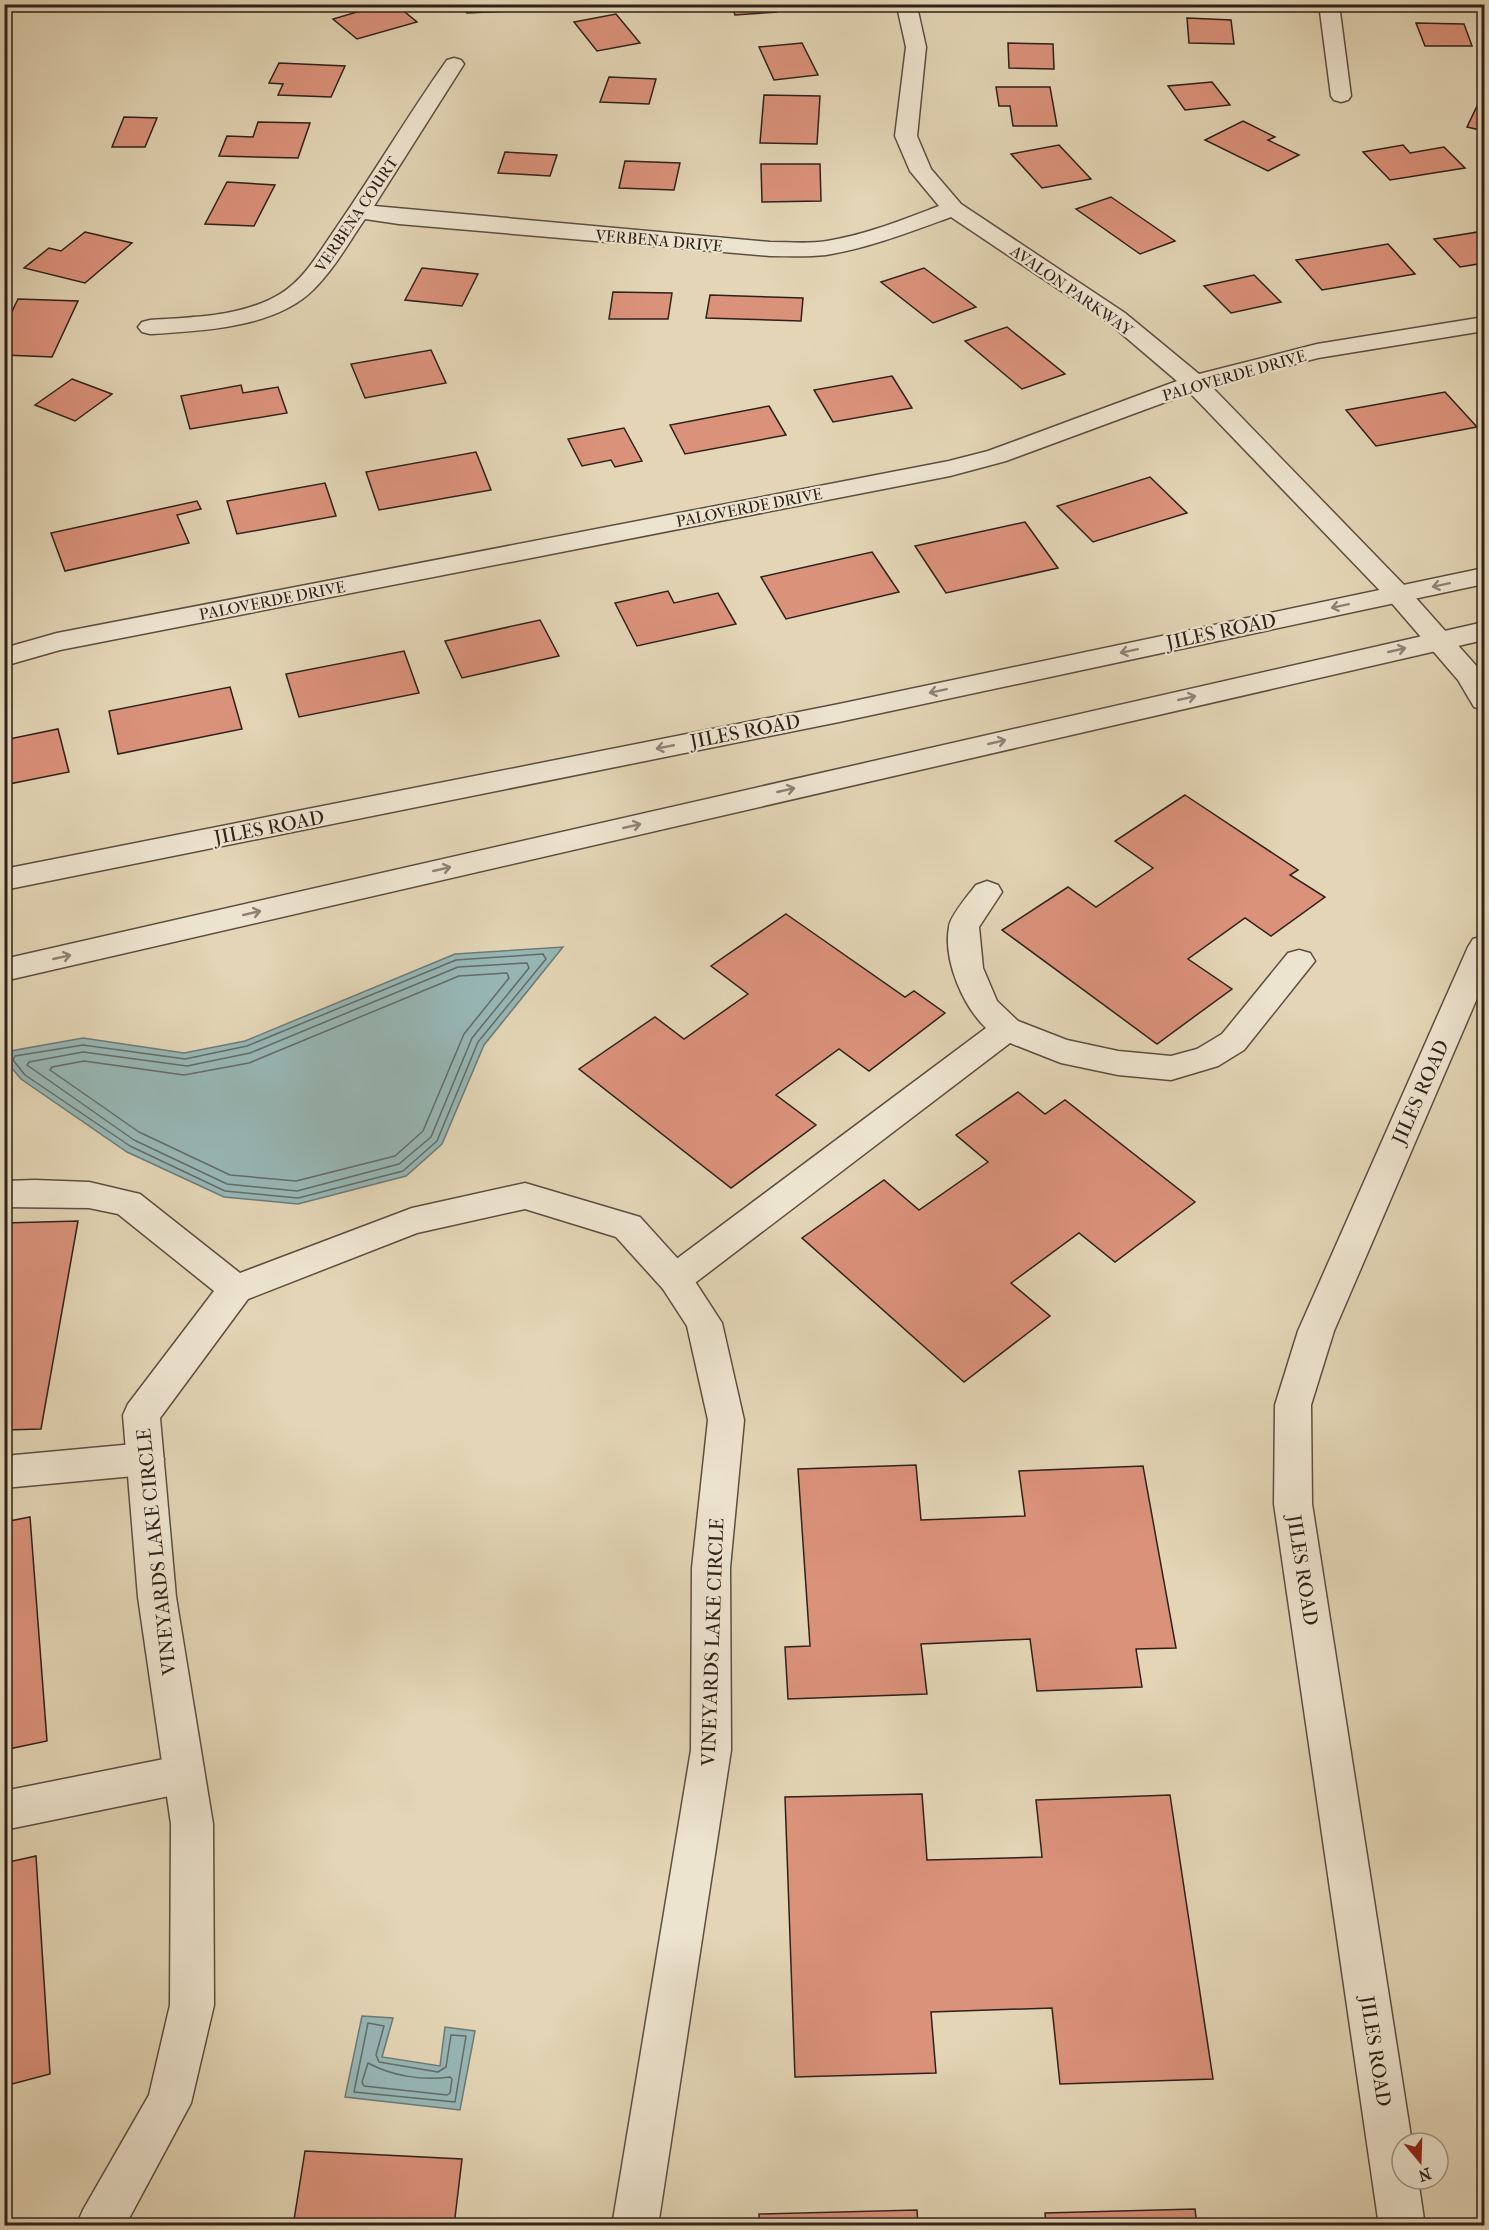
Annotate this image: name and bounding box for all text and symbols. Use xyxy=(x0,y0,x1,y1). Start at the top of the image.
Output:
street label: VERBENA COURT xyxy=(310,153,402,276)
street label: VERBENA DRIVE xyxy=(594,225,724,256)
street label: AVALON PARKWAY xyxy=(1006,241,1137,340)
street label: PALOVERDE DRIVE xyxy=(1160,346,1308,405)
street label: PALOVERDE DRIVE xyxy=(674,484,824,531)
street label: PALOVERDE DRIVE xyxy=(197,577,347,624)
one-way arrow xyxy=(1432,580,1451,591)
one-way arrow xyxy=(1331,601,1351,612)
street label: JILES ROAD xyxy=(1162,609,1278,655)
one-way arrow xyxy=(1387,644,1407,655)
one-way arrow xyxy=(1120,646,1139,657)
one-way arrow xyxy=(929,686,948,698)
one-way arrow xyxy=(1177,692,1196,704)
street label: JILES ROAD xyxy=(686,710,802,754)
one-way arrow xyxy=(986,736,1006,747)
one-way arrow xyxy=(656,742,675,754)
one-way arrow xyxy=(776,784,795,795)
street label: JILES ROAD xyxy=(210,806,326,850)
one-way arrow xyxy=(622,819,641,831)
one-way arrow xyxy=(432,863,451,875)
one-way arrow xyxy=(241,907,261,918)
one-way arrow xyxy=(52,950,71,962)
street label: JILES ROAD xyxy=(1386,1036,1454,1150)
street label: VINEYARDS LAKE CIRCLE xyxy=(132,1427,181,1677)
street label: JILES ROAD xyxy=(1282,1511,1323,1627)
street label: VINEYARDS LAKE CIRCLE xyxy=(697,1518,728,1767)
street label: JILES ROAD xyxy=(1355,1992,1396,2108)
north arrow xyxy=(1390,2131,1450,2191)
text: N xyxy=(1415,2164,1434,2186)

